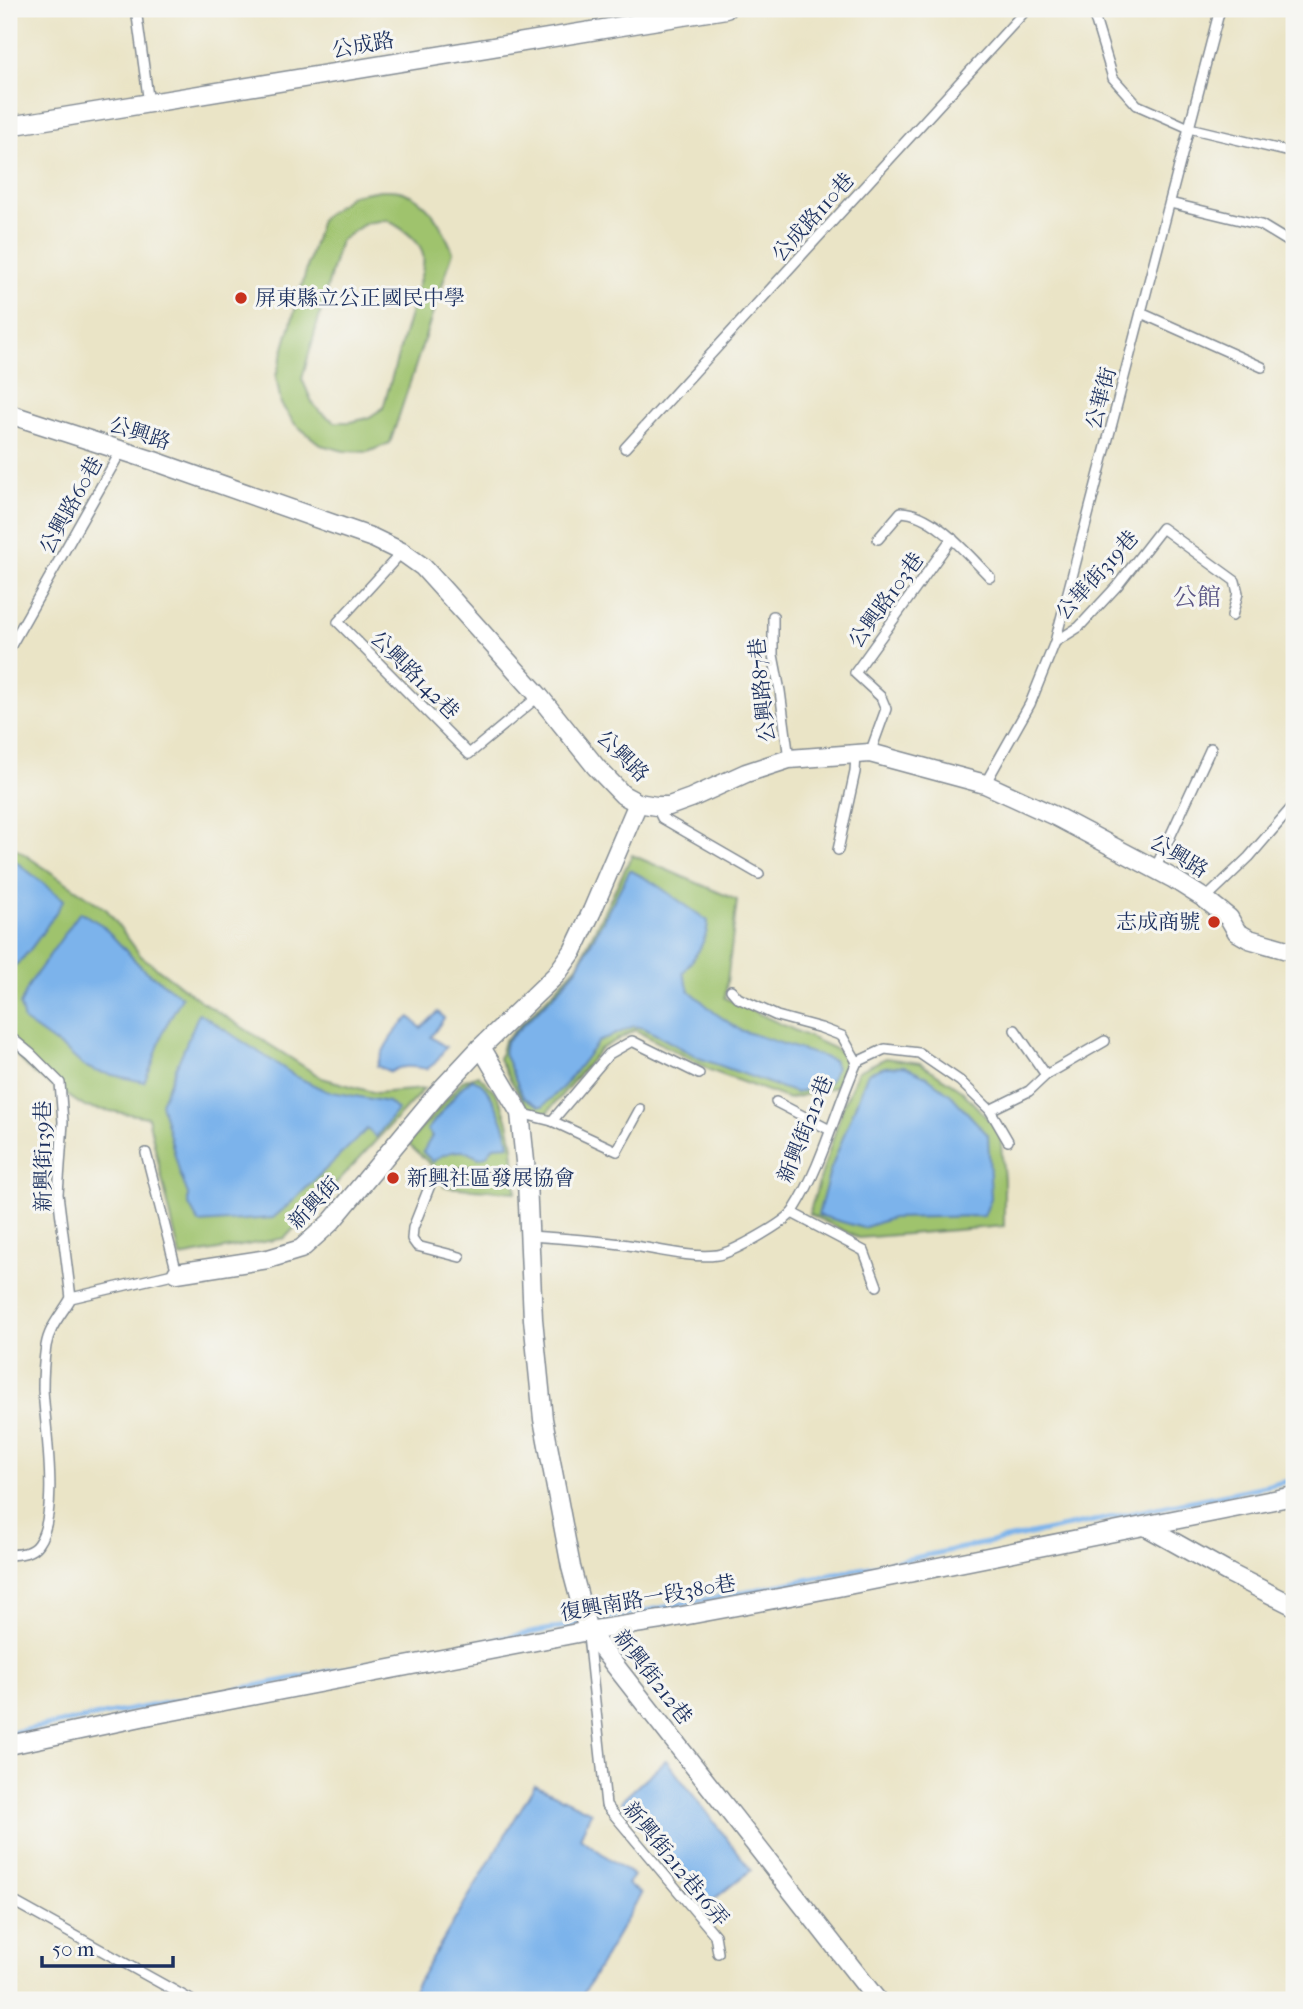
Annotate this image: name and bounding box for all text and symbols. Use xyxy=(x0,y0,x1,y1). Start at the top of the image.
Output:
street label: 公成路 xyxy=(330,28,396,62)
street label: 公成路110巷 xyxy=(767,168,859,266)
place label: 屏東縣立公正國民中學 xyxy=(255,286,465,310)
marker: 屏東縣立公正國民中學 xyxy=(233,290,249,306)
street label: 公華街 xyxy=(1081,364,1121,432)
street label: 公興路 xyxy=(106,412,174,454)
street label: 公興路60巷 xyxy=(35,452,107,558)
street label: 公華街319巷 xyxy=(1051,526,1143,624)
street label: 公興路103巷 xyxy=(843,548,929,652)
district label: 公館 xyxy=(1173,583,1221,611)
street label: 公興路142巷 xyxy=(366,626,464,724)
street label: 公興路87巷 xyxy=(745,637,779,743)
street label: 公興路 xyxy=(592,725,654,787)
street label: 公興路 xyxy=(1146,829,1212,883)
place label: 志成商號 xyxy=(1116,910,1200,934)
marker: 志成商號 xyxy=(1206,914,1222,930)
street label: 新興街212巷 xyxy=(773,1072,837,1186)
street label: 新興街139巷 xyxy=(31,1100,55,1212)
place label: 新興社區發展協會 xyxy=(407,1166,575,1190)
marker: 新興社區發展協會 xyxy=(385,1170,401,1186)
street label: 新興街 xyxy=(283,1172,345,1234)
street label: 復興南路一段380巷 xyxy=(558,1571,738,1625)
street label: 新興街212巷 xyxy=(609,1625,697,1729)
street label: 新興街212巷16弄 xyxy=(619,1797,733,1931)
scale bar xyxy=(42,1925,173,1969)
text: 50 m xyxy=(52,1937,95,1961)

